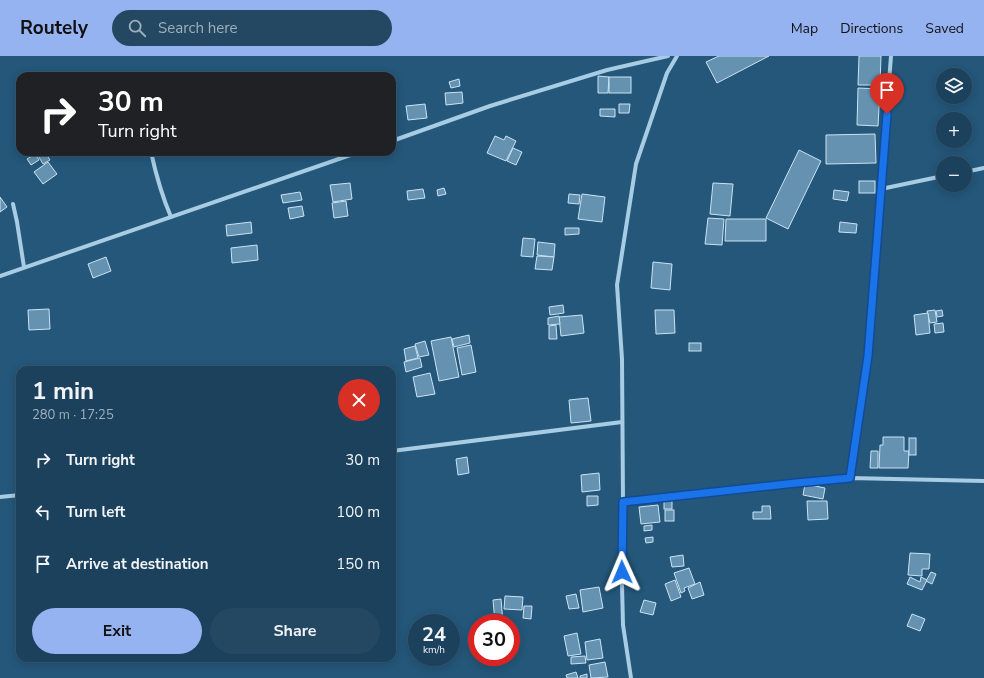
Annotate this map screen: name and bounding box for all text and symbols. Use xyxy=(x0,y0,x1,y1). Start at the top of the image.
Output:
search box xyxy=(112,10,392,46)
text: Routely xyxy=(20,15,88,41)
icon: search xyxy=(126,17,148,39)
text: Search here xyxy=(158,18,238,38)
text: Map xyxy=(791,19,818,38)
text: Directions xyxy=(840,19,903,38)
text: Saved xyxy=(925,19,964,38)
map controls xyxy=(936,68,972,192)
button: layers xyxy=(936,68,972,104)
pin xyxy=(870,73,904,114)
icon: arrive xyxy=(876,79,898,101)
text: 30 m xyxy=(98,83,164,121)
icon: right xyxy=(32,88,84,140)
button: + xyxy=(936,112,972,148)
text: Turn right xyxy=(98,119,177,143)
button: − xyxy=(936,156,972,192)
text: 1 min xyxy=(32,375,94,407)
button: close xyxy=(338,379,380,421)
text: 280 m · 17:25 xyxy=(32,406,114,424)
icon: right xyxy=(32,449,54,471)
text: Turn right xyxy=(66,450,135,470)
text: 30 m xyxy=(345,450,380,470)
icon: left xyxy=(32,501,54,523)
text: Turn left xyxy=(66,502,125,522)
text: 100 m xyxy=(336,502,380,522)
position arrow xyxy=(601,551,643,593)
icon: arrive xyxy=(32,553,54,575)
text: Arrive at destination xyxy=(66,554,209,574)
text: 150 m xyxy=(336,554,380,574)
button: Exit xyxy=(32,608,202,654)
button: Share xyxy=(210,608,380,654)
speed limit sign: 30 xyxy=(468,614,520,666)
text: 24 xyxy=(422,621,446,648)
text: km/h xyxy=(423,643,445,657)

